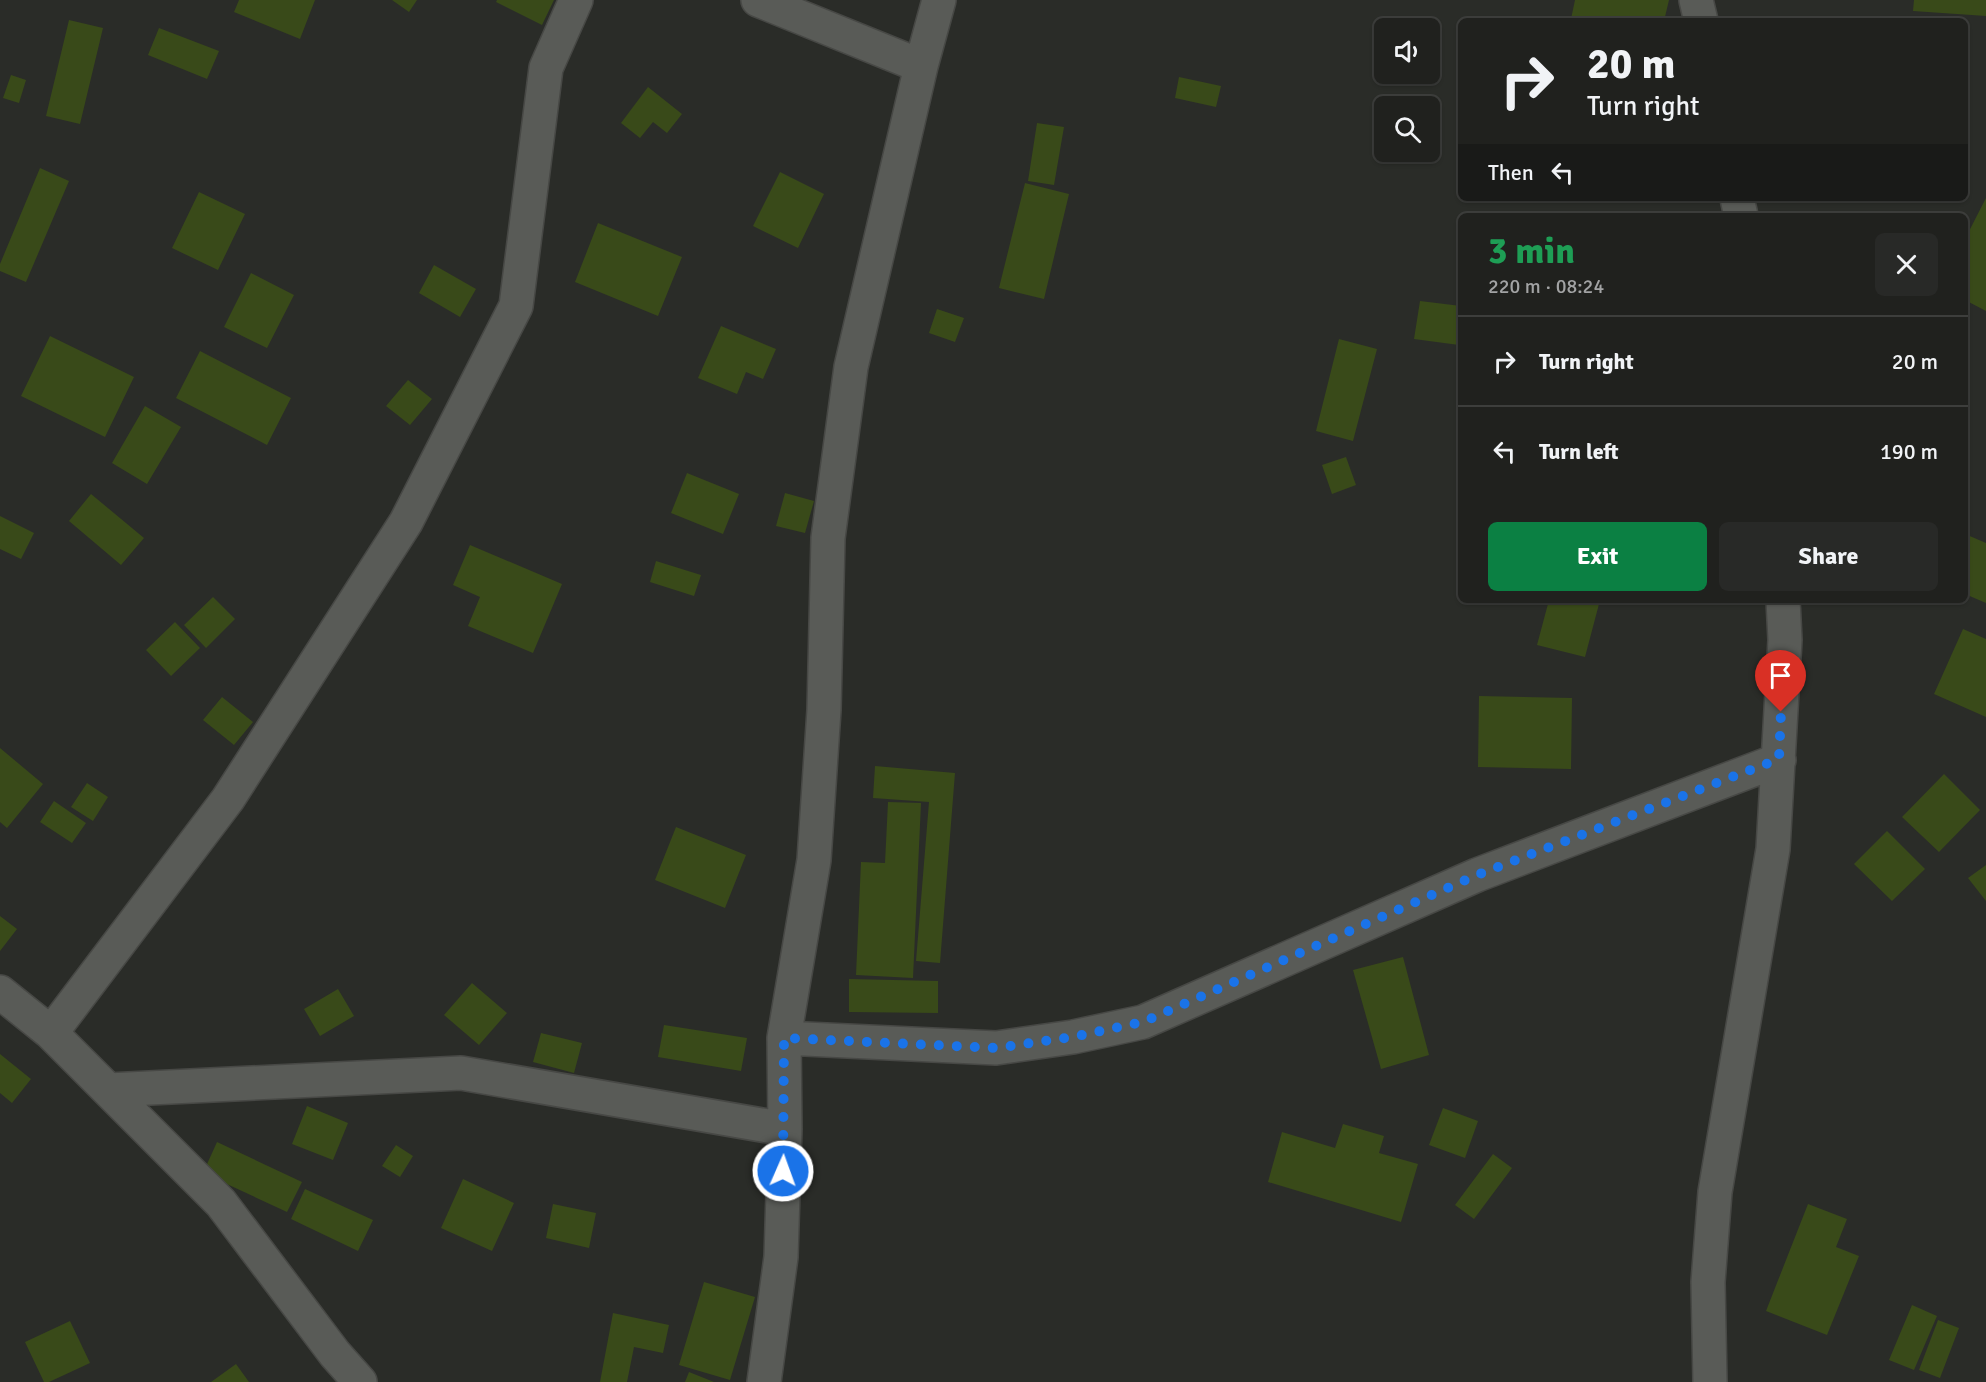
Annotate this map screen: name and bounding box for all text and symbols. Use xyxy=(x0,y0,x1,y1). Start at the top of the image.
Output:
map controls xyxy=(1374,18,1440,162)
button: sound xyxy=(1374,18,1440,84)
text: 20 m xyxy=(1587,39,1676,90)
icon: right xyxy=(1488,42,1566,120)
text: Turn right xyxy=(1587,90,1700,123)
button: search xyxy=(1374,96,1440,162)
icon: left xyxy=(1546,156,1579,189)
text: Then xyxy=(1488,159,1534,186)
text: 3 min xyxy=(1488,229,1575,274)
button: close xyxy=(1875,233,1938,296)
text: 220 m · 08:24 xyxy=(1488,274,1604,299)
icon: right xyxy=(1488,345,1521,378)
text: Turn right xyxy=(1539,348,1634,375)
text: 20 m xyxy=(1892,348,1938,375)
icon: left xyxy=(1488,435,1521,468)
text: Turn left xyxy=(1539,438,1619,465)
text: 190 m xyxy=(1880,438,1938,465)
button: Exit xyxy=(1488,522,1707,591)
button: Share xyxy=(1719,522,1938,591)
pin xyxy=(1755,650,1806,712)
icon: arrive xyxy=(1764,659,1797,692)
position arrow xyxy=(751,1139,815,1203)

